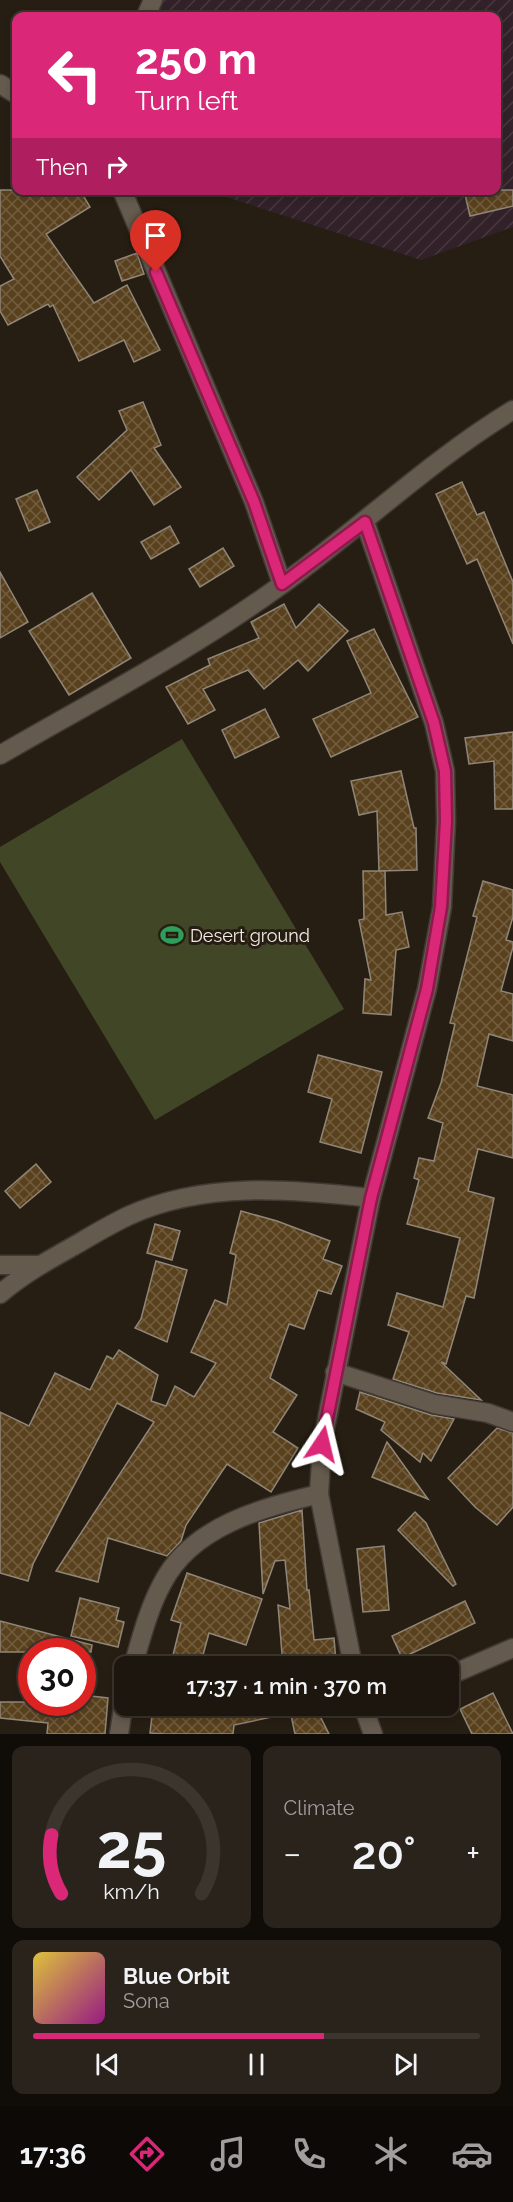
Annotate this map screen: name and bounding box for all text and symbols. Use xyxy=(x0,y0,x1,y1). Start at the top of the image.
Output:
text: 250 m xyxy=(135,35,257,84)
icon: left xyxy=(36,36,114,114)
text: Turn left xyxy=(135,85,238,116)
icon: right xyxy=(100,150,133,183)
text: Then xyxy=(36,154,88,180)
pin xyxy=(130,210,181,272)
icon: arrive xyxy=(139,219,172,252)
sports icon: Desert ground xyxy=(159,922,185,948)
place label: Desert ground xyxy=(190,925,310,946)
position arrow xyxy=(290,1412,354,1476)
speed limit sign: 30 xyxy=(18,1638,96,1716)
text: 17:37 · 1 min · 370 m xyxy=(186,1673,387,1699)
text: Climate xyxy=(284,1796,355,1820)
text: 25 xyxy=(96,1809,166,1883)
text: 20° xyxy=(352,1827,416,1880)
text: − xyxy=(284,1834,301,1873)
text: + xyxy=(466,1834,480,1873)
text: km/h xyxy=(103,1879,160,1904)
text: Blue Orbit xyxy=(123,1963,230,1989)
text: Sona xyxy=(123,1989,170,2013)
icon: previous xyxy=(91,2048,124,2081)
icon: pause xyxy=(240,2048,273,2081)
icon: next xyxy=(389,2048,422,2081)
icon: directions xyxy=(126,2133,168,2175)
icon: music xyxy=(207,2133,249,2175)
icon: phone xyxy=(288,2133,330,2175)
icon: climate xyxy=(370,2133,412,2175)
icon: car xyxy=(451,2133,493,2175)
text: 17:36 xyxy=(20,2139,86,2170)

